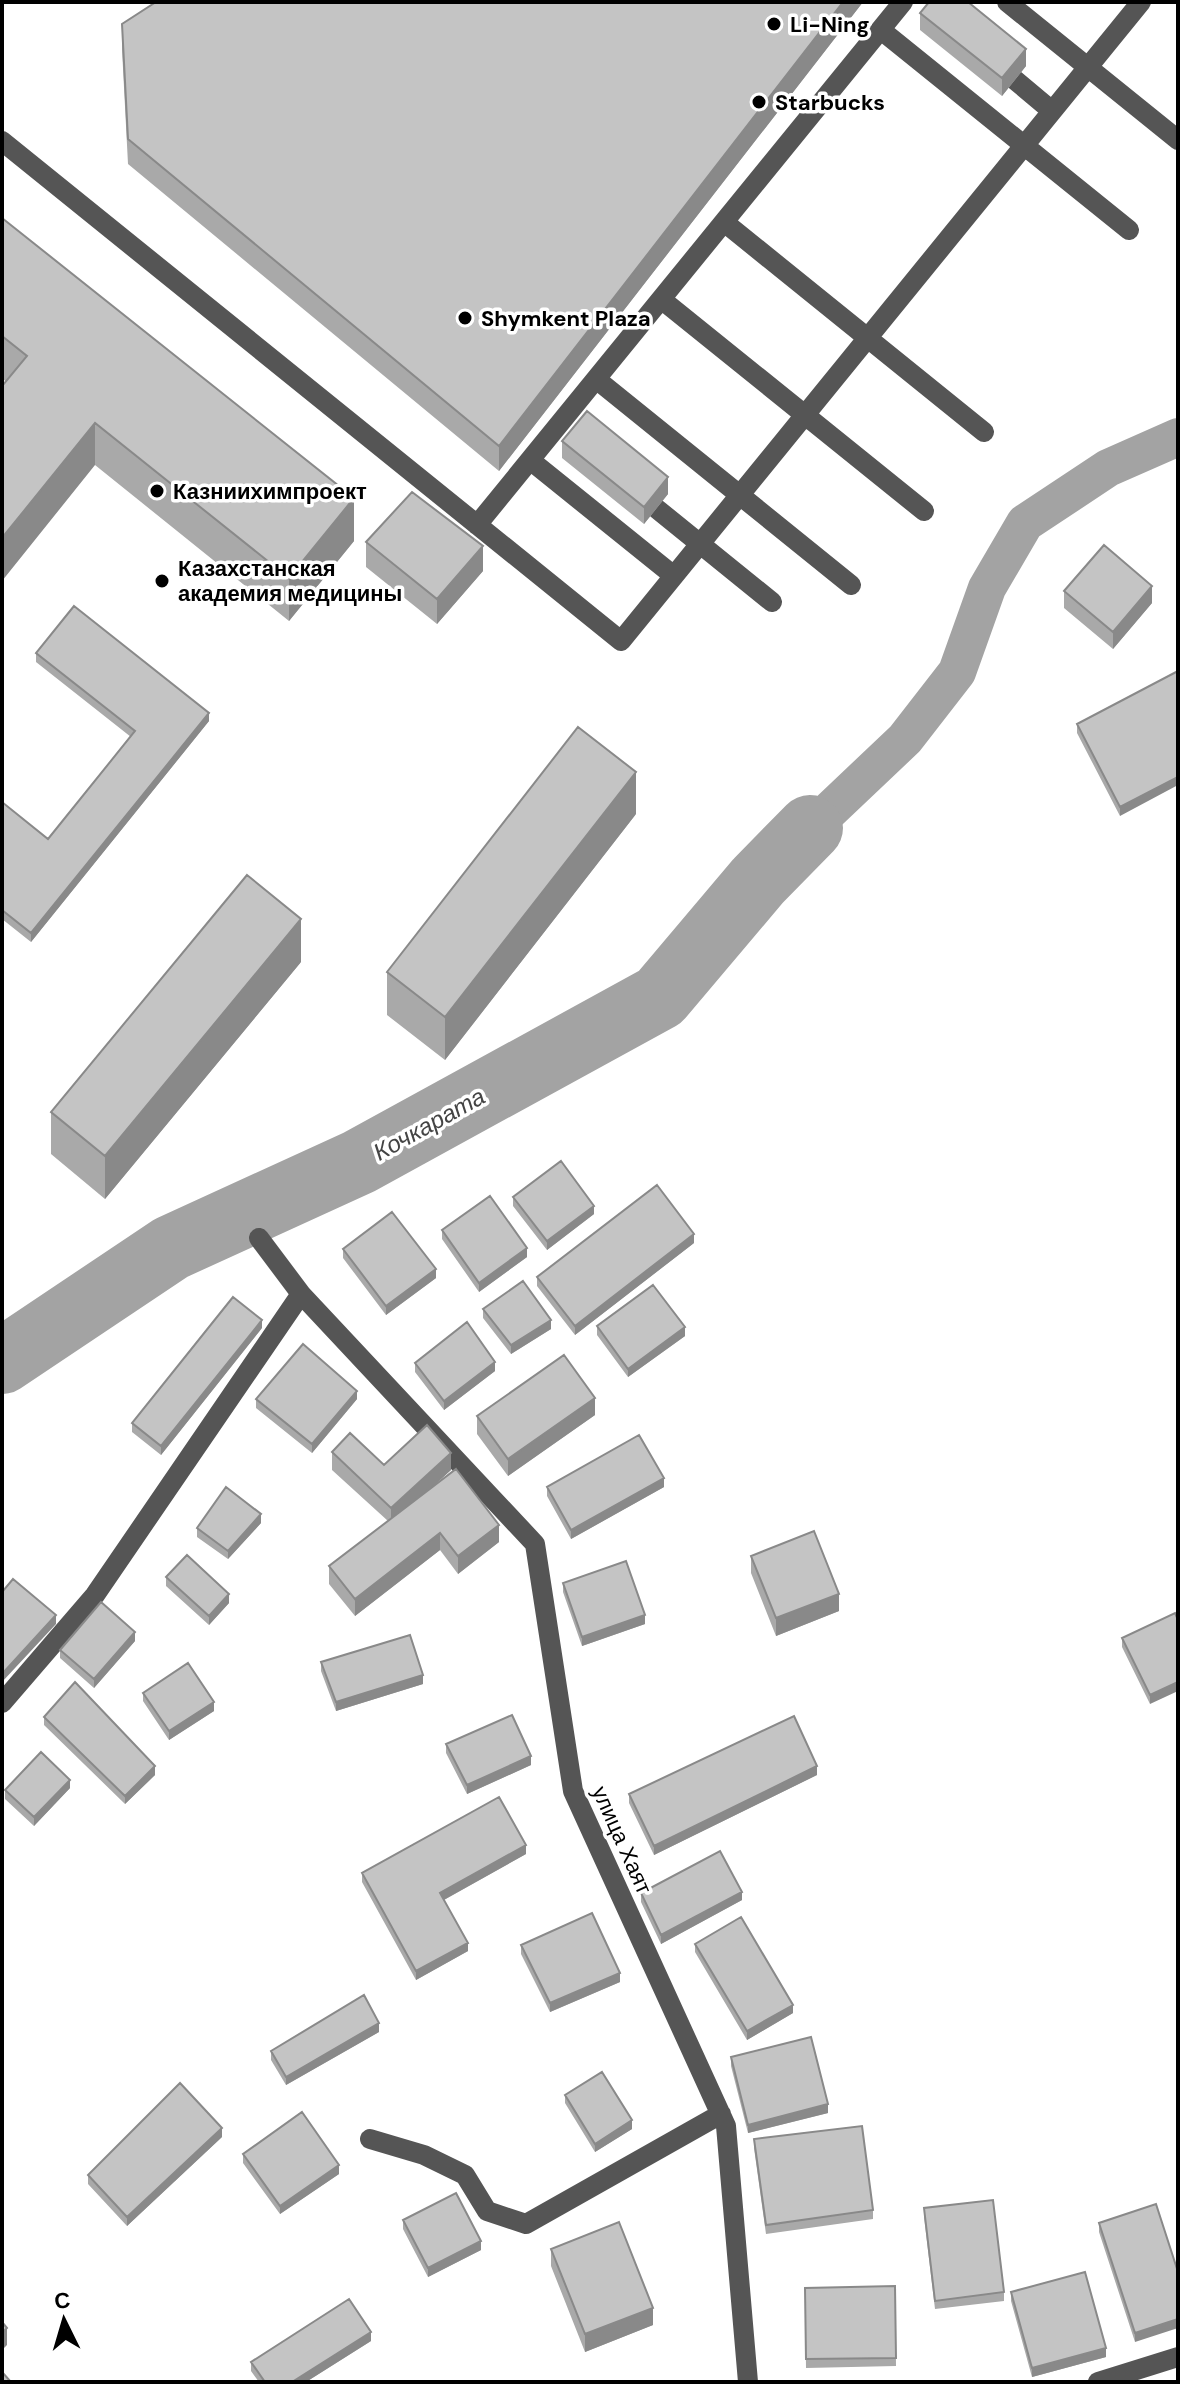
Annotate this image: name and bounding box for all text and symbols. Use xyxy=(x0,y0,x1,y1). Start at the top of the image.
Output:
place label: Li-Ning xyxy=(790,10,870,39)
marker: Li-Ning xyxy=(765,15,783,33)
place label: Starbucks xyxy=(775,88,885,117)
marker: Starbucks xyxy=(750,93,768,111)
place label: Shymkent Plaza xyxy=(481,304,651,333)
marker: Shymkent Plaza xyxy=(456,309,474,327)
place label: Казниихимпроект xyxy=(173,477,367,506)
marker: Казниихимпроект xyxy=(148,482,166,500)
place label: Казахстанская академия медицины xyxy=(178,554,402,608)
marker: Казахстанская академия медицины xyxy=(153,572,171,590)
water label: Кочкарата xyxy=(368,1081,490,1167)
street label: улица Хаят xyxy=(585,1781,659,1899)
north arrow xyxy=(24,2280,104,2360)
text: С xyxy=(53,2285,72,2316)

